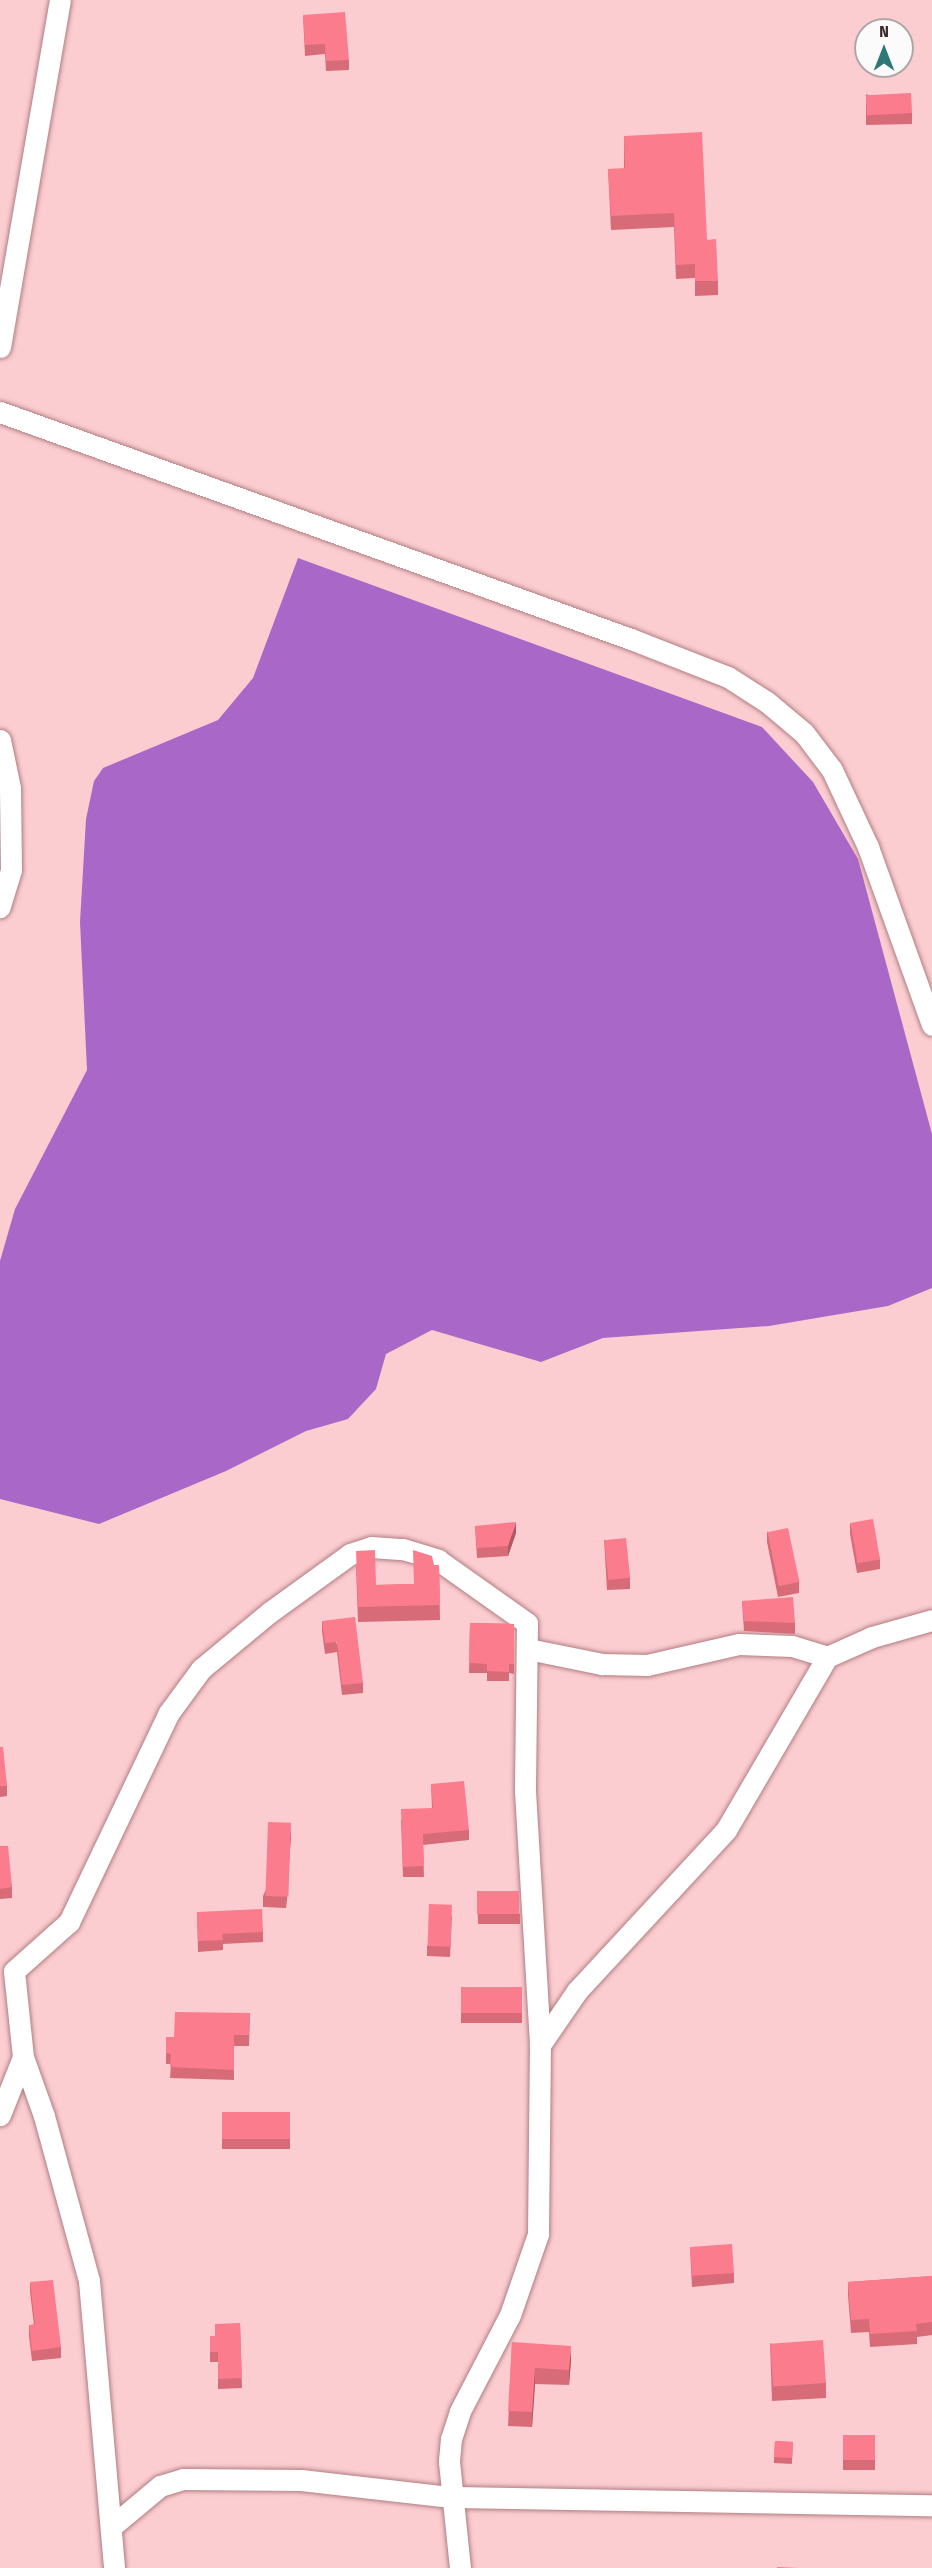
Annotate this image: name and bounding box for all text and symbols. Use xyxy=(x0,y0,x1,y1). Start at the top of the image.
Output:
north arrow xyxy=(854,18,914,78)
text: N xyxy=(879,22,889,41)

